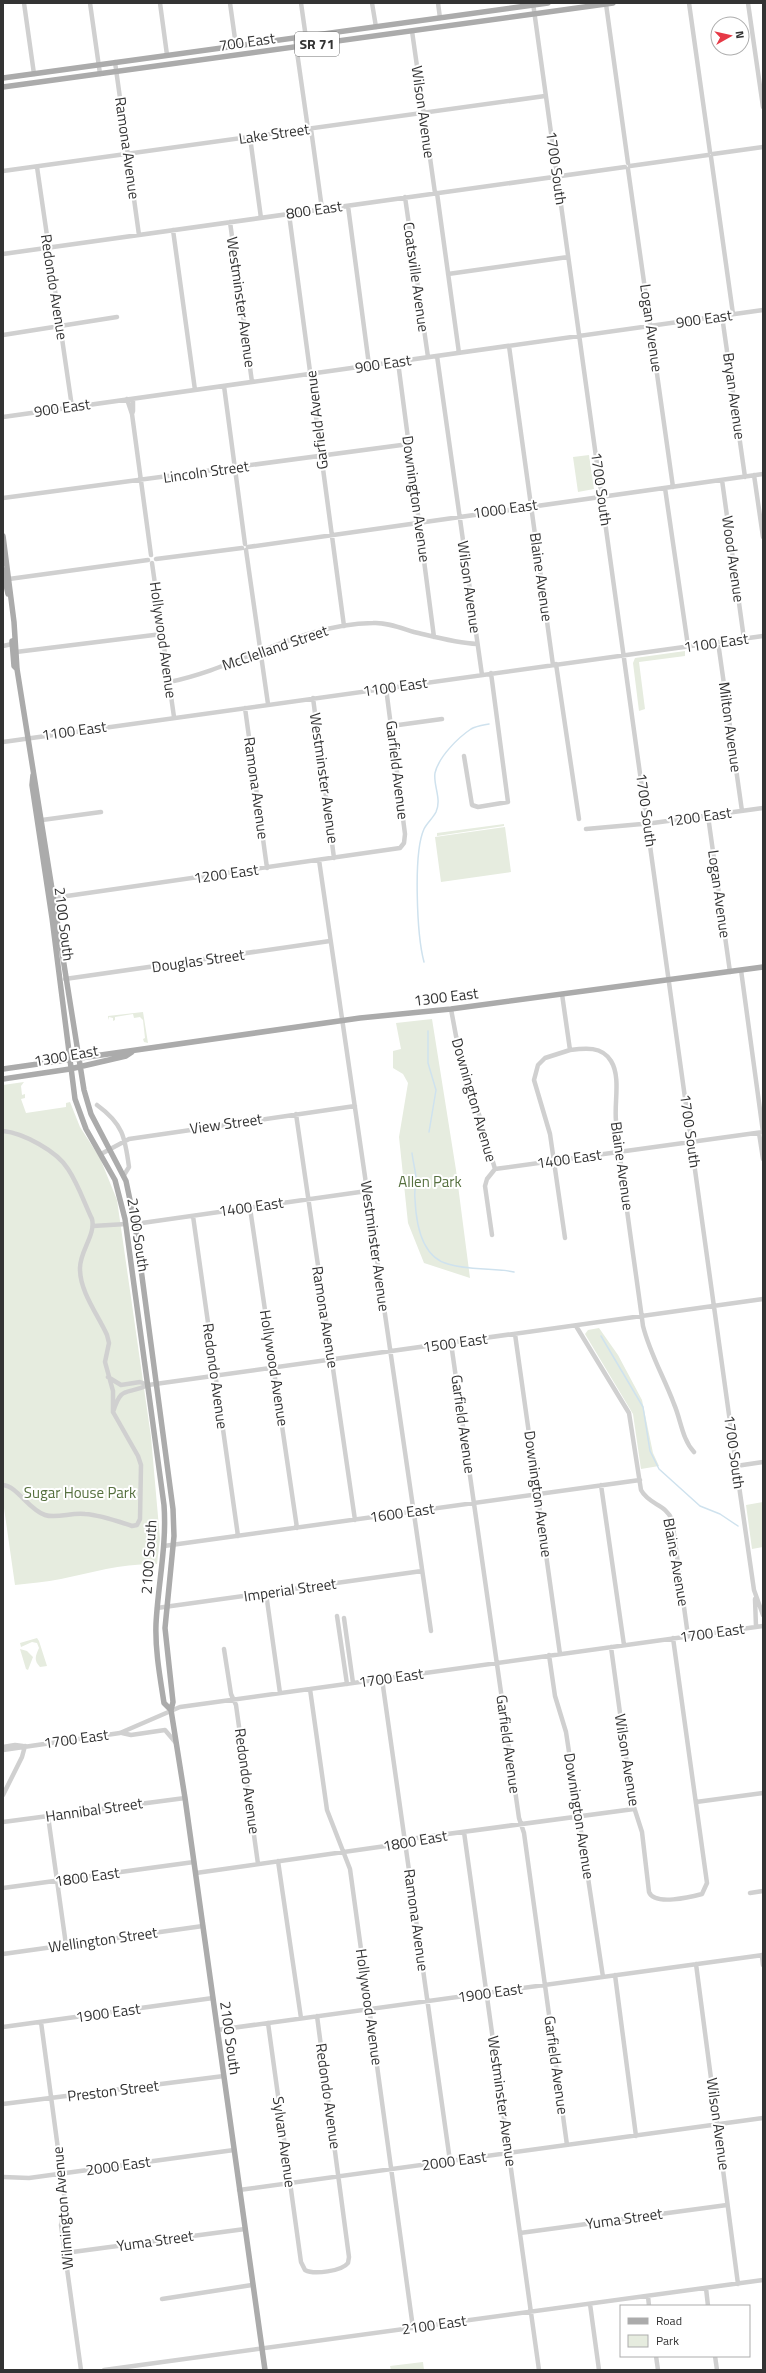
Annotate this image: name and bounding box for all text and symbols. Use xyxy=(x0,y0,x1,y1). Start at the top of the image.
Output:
north arrow xyxy=(710,16,750,56)
street label: 700 East xyxy=(217,26,277,57)
text: N xyxy=(731,30,748,39)
road number: SR 71 xyxy=(295,32,339,56)
street label: Wilson Avenue xyxy=(406,64,441,160)
street label: Ramona Avenue xyxy=(109,95,146,201)
street label: Lake Street xyxy=(237,117,312,150)
street label: 1700 South xyxy=(540,130,573,206)
street label: 800 East xyxy=(284,194,344,225)
street label: Coatsville Avenue xyxy=(397,220,436,333)
street label: Redondo Avenue xyxy=(35,232,74,341)
street label: Westminster Avenue xyxy=(221,235,262,369)
street label: Logan Avenue xyxy=(634,282,669,373)
street label: 900 East xyxy=(674,303,734,334)
street label: 900 East xyxy=(353,348,413,379)
street label: Bryan Avenue xyxy=(717,351,752,441)
street label: Garfield Avenue xyxy=(299,369,334,471)
street label: 900 East xyxy=(32,392,92,423)
street label: Downington Avenue xyxy=(396,434,437,564)
street label: 1700 South xyxy=(585,451,618,527)
street label: Lincoln Street xyxy=(162,454,251,489)
street label: 1000 East xyxy=(471,492,539,524)
street label: Wood Avenue xyxy=(716,514,751,604)
street label: Blaine Avenue xyxy=(524,531,559,623)
street label: Wilson Avenue xyxy=(452,539,487,635)
street label: Hollywood Avenue xyxy=(144,580,183,700)
street label: McClelland Street xyxy=(219,618,332,676)
street label: 1100 East xyxy=(682,626,750,658)
street label: 1100 East xyxy=(361,670,429,702)
street label: Milton Avenue xyxy=(713,680,748,773)
street label: Westminster Avenue xyxy=(304,711,345,845)
street label: 1100 East xyxy=(40,714,108,746)
street label: Garfield Avenue xyxy=(380,719,415,821)
street label: Ramona Avenue xyxy=(238,735,275,841)
street label: 1700 South xyxy=(630,772,663,848)
street label: 1200 East xyxy=(665,800,733,832)
street label: Logan Avenue xyxy=(702,848,737,939)
street label: 1200 East xyxy=(192,857,260,889)
street label: 2100 South xyxy=(49,886,80,962)
street label: Douglas Street xyxy=(150,943,246,978)
street label: 1300 East xyxy=(412,981,480,1012)
street label: Downington Avenue xyxy=(446,1035,503,1164)
street label: 1300 East xyxy=(32,1038,101,1072)
street label: 1700 South xyxy=(674,1093,707,1169)
street label: View Street xyxy=(188,1107,264,1140)
street label: Blaine Avenue xyxy=(605,1120,640,1212)
street label: 1400 East xyxy=(535,1142,603,1174)
park label: Allen Park xyxy=(398,1170,462,1193)
street label: Westminster Avenue xyxy=(355,1179,396,1313)
street label: 1400 East xyxy=(217,1190,285,1222)
street label: 2100 South xyxy=(121,1196,156,1273)
street label: Ramona Avenue xyxy=(306,1264,345,1370)
street label: Hollywood Avenue xyxy=(254,1308,295,1428)
street label: Redondo Avenue xyxy=(197,1322,234,1430)
street label: 1500 East xyxy=(421,1326,489,1358)
street label: Garfield Avenue xyxy=(445,1373,482,1475)
street label: 1700 South xyxy=(718,1414,751,1490)
street label: Downington Avenue xyxy=(518,1429,559,1559)
park label: Sugar House Park xyxy=(24,1481,136,1504)
street label: 1600 East xyxy=(368,1496,436,1528)
street label: Blaine Avenue xyxy=(657,1516,696,1608)
street label: 2100 South xyxy=(134,1519,163,1595)
street label: Imperial Street xyxy=(242,1572,338,1607)
street label: 1700 East xyxy=(678,1616,746,1648)
street label: 1700 East xyxy=(357,1661,425,1693)
street label: Garfield Avenue xyxy=(490,1693,527,1795)
street label: Wilson Avenue xyxy=(609,1712,646,1808)
street label: 1700 East xyxy=(42,1722,110,1754)
street label: Redondo Avenue xyxy=(229,1727,266,1835)
street label: Downington Avenue xyxy=(558,1751,601,1881)
street label: Hannibal Street xyxy=(44,1791,145,1828)
street label: 1800 East xyxy=(381,1823,450,1857)
street label: 1800 East xyxy=(53,1860,121,1892)
street label: Ramona Avenue xyxy=(398,1867,435,1973)
street label: Wellington Street xyxy=(47,1920,160,1959)
street label: Hollywood Avenue xyxy=(350,1947,389,2067)
street label: 1900 East xyxy=(456,1976,524,2008)
street label: 1900 East xyxy=(74,1996,142,2028)
street label: 2100 South xyxy=(214,2000,247,2076)
street label: Garfield Avenue xyxy=(538,2014,575,2116)
street label: Westminster Avenue xyxy=(482,2034,523,2168)
street label: Redondo Avenue xyxy=(310,2042,347,2150)
street label: Preston Street xyxy=(66,2073,161,2108)
street label: Wilson Avenue xyxy=(701,2076,736,2172)
street label: Sylvan Avenue xyxy=(267,2095,302,2189)
street label: 2000 East xyxy=(420,2144,488,2176)
street label: Wilmington Avenue xyxy=(46,2146,79,2270)
street label: 2000 East xyxy=(84,2149,152,2181)
street label: Yuma Street xyxy=(584,2202,664,2235)
street label: Yuma Street xyxy=(115,2224,195,2257)
legend xyxy=(620,2305,750,2357)
street label: 2100 East xyxy=(400,2308,468,2340)
text: Road xyxy=(656,2311,682,2330)
text: Park xyxy=(656,2331,679,2350)

